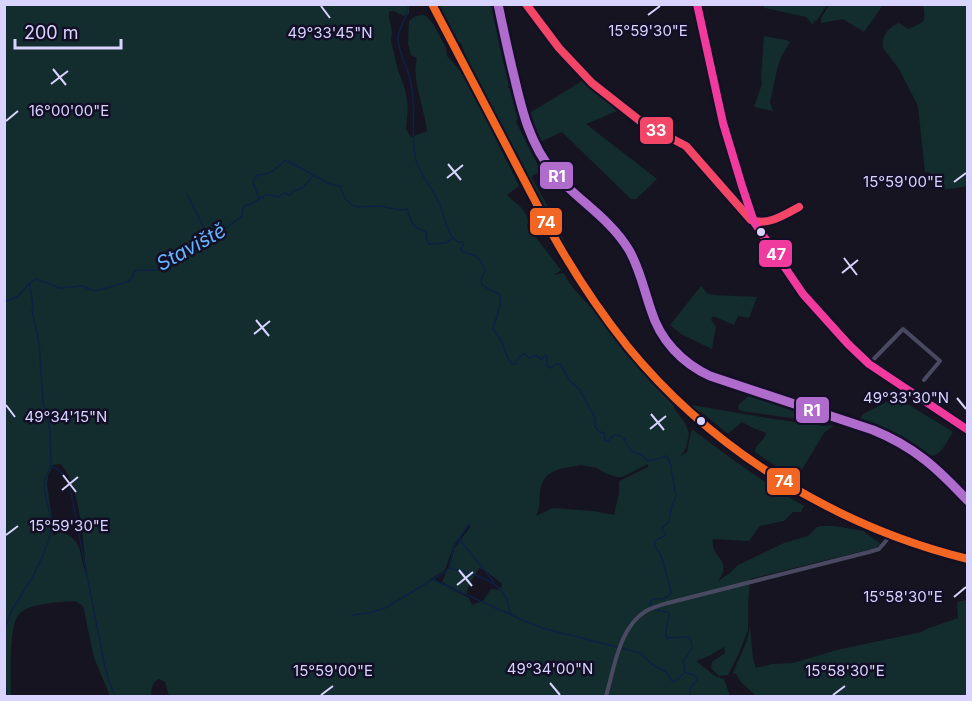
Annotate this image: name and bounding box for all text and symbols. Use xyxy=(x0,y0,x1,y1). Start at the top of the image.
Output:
scale bar xyxy=(15,12,122,50)
text: 15°59'30"E xyxy=(608,21,688,40)
text: 200 m xyxy=(24,22,79,43)
text: 49°33'45"N xyxy=(287,23,373,42)
text: 16°00'00"E xyxy=(29,101,109,120)
line badge: 33 xyxy=(639,116,674,145)
text: 33 xyxy=(646,120,666,140)
line badge: R1 xyxy=(539,161,574,190)
text: R1 xyxy=(548,166,566,186)
text: 15°59'00"E xyxy=(863,172,943,191)
line badge: 74 xyxy=(529,207,563,236)
text: 74 xyxy=(536,212,556,232)
water label: Staviště xyxy=(152,218,230,276)
unlabelled marker xyxy=(755,226,767,238)
line badge: 47 xyxy=(758,239,793,268)
text: 47 xyxy=(766,244,786,264)
text: 49°33'30"N xyxy=(863,388,949,407)
line badge: R1 xyxy=(795,396,830,424)
text: R1 xyxy=(803,400,821,420)
text: 49°34'15"N xyxy=(25,407,107,426)
unlabelled marker xyxy=(695,415,707,427)
line badge: 74 xyxy=(766,467,801,496)
text: 74 xyxy=(774,471,794,491)
text: 15°59'30"E xyxy=(29,516,109,535)
text: 15°58'30"E xyxy=(863,587,943,606)
text: 49°34'00"N xyxy=(507,659,593,678)
text: 15°59'00"E xyxy=(293,661,373,680)
text: 15°58'30"E xyxy=(805,661,885,680)

